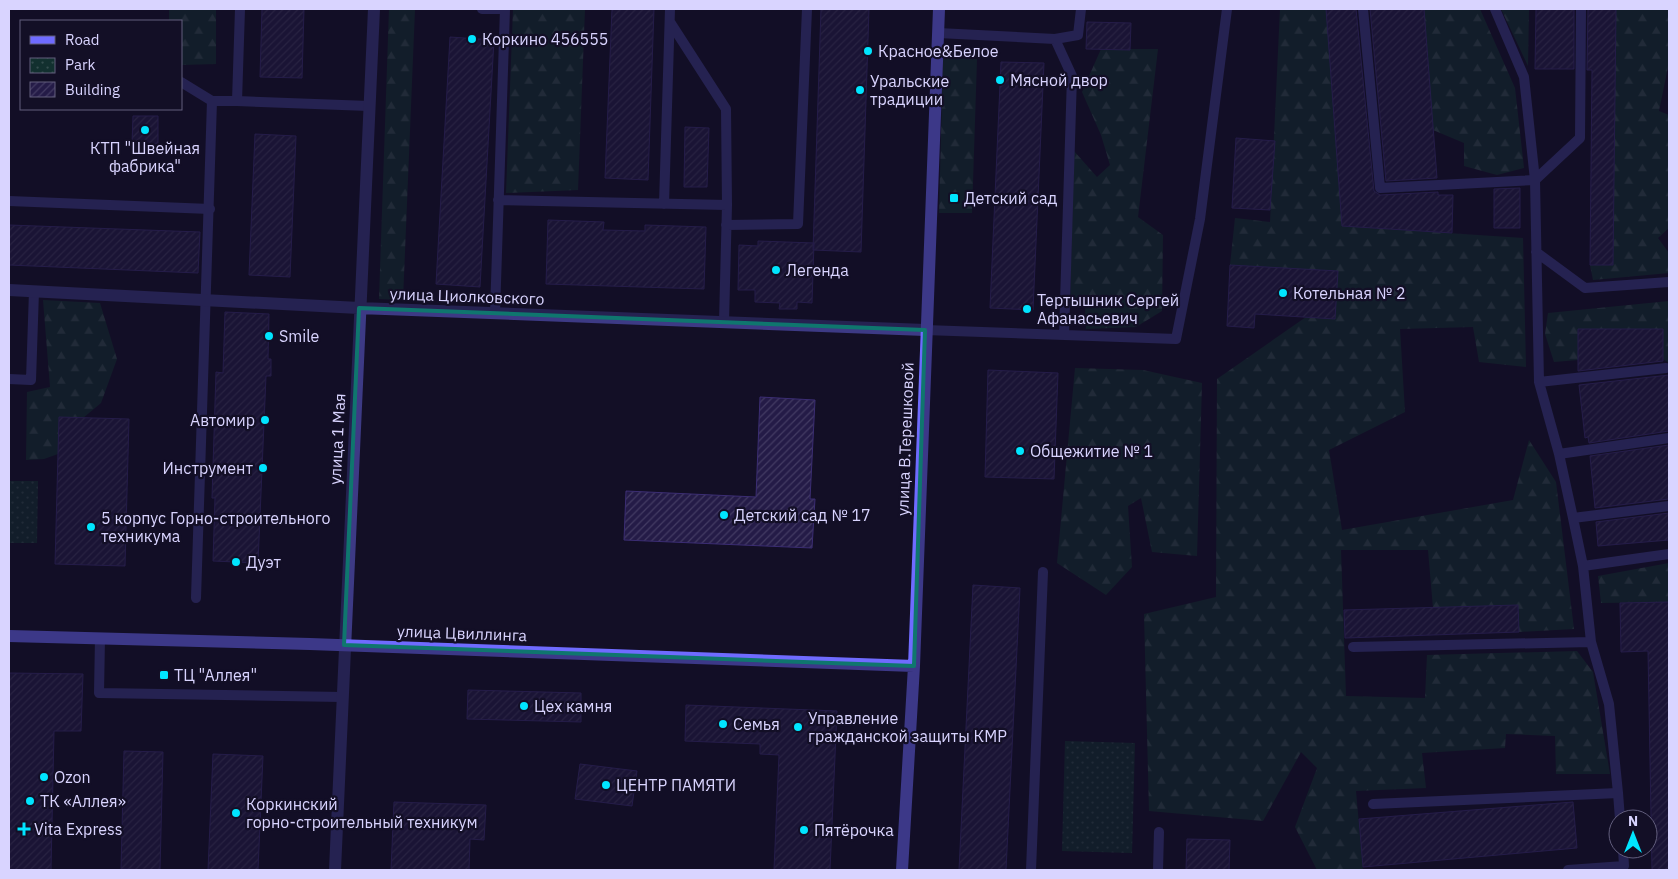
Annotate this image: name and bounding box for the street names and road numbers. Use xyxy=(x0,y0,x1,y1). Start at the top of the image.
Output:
street label: улица Циолковского xyxy=(389,283,545,309)
street label: улица В.Терешковой xyxy=(892,362,918,516)
street label: улица 1 Мая xyxy=(325,393,349,485)
street label: улица Цвиллинга xyxy=(397,621,528,645)

